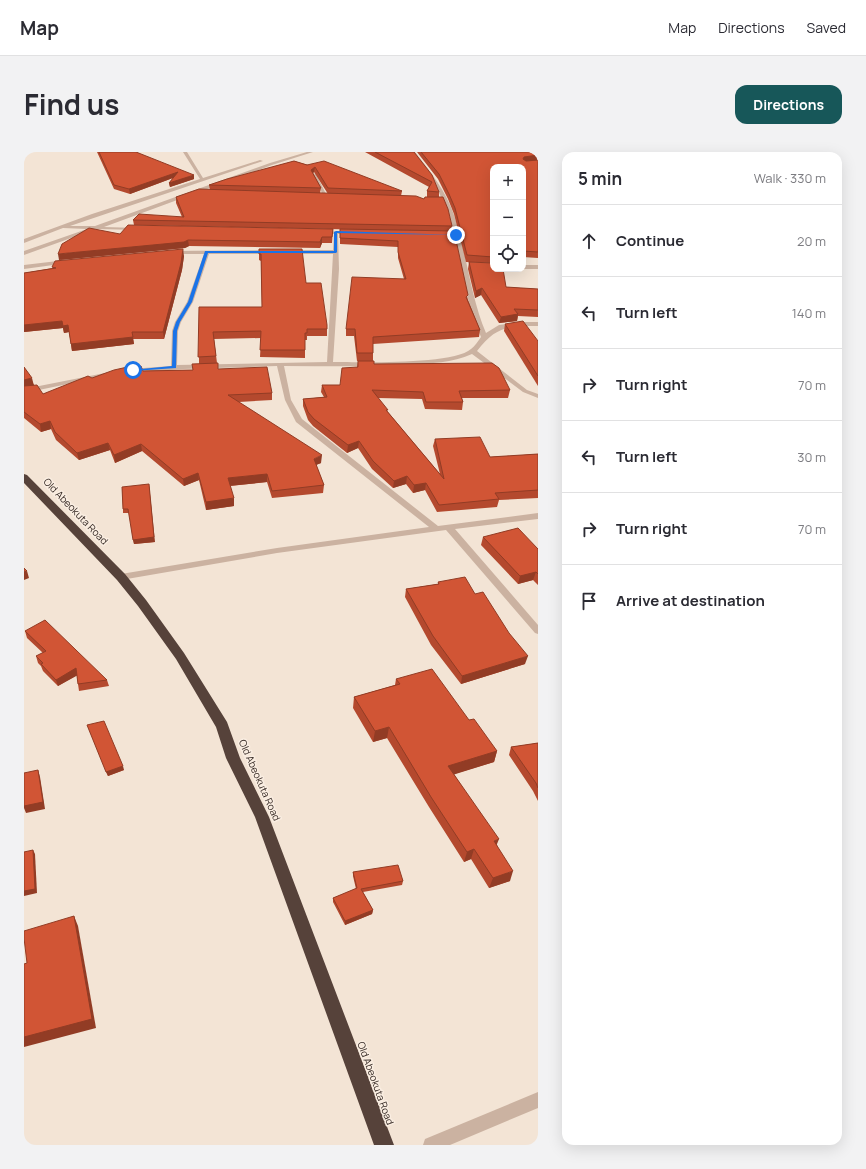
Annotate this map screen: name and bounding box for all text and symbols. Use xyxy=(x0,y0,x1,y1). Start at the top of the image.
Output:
text: Map xyxy=(20,15,59,41)
text: Map xyxy=(668,18,696,37)
text: Directions xyxy=(718,18,785,37)
text: Saved xyxy=(807,18,846,37)
text: Find us xyxy=(24,85,119,123)
button: Directions xyxy=(735,85,842,124)
map controls xyxy=(490,164,526,272)
button: + xyxy=(490,164,526,200)
text: 5 min xyxy=(578,167,622,190)
text: Walk · 330 m xyxy=(754,169,826,187)
button: − xyxy=(490,200,526,236)
route end xyxy=(447,226,465,244)
icon: ahead xyxy=(578,230,600,252)
text: Continue xyxy=(616,230,684,251)
text: 20 m xyxy=(797,232,826,250)
button: locate xyxy=(490,236,526,272)
icon: left xyxy=(578,302,600,324)
text: Turn left xyxy=(616,302,678,323)
text: 140 m xyxy=(792,304,826,322)
route start xyxy=(124,361,142,379)
icon: right xyxy=(578,374,600,396)
text: Turn right xyxy=(616,374,687,395)
text: 70 m xyxy=(798,376,826,394)
icon: left xyxy=(578,446,600,468)
text: Turn left xyxy=(616,446,678,467)
text: 30 m xyxy=(797,448,826,466)
street label: Old Abeokuta Road xyxy=(41,475,112,547)
icon: right xyxy=(578,518,600,540)
text: Turn right xyxy=(616,518,687,539)
text: 70 m xyxy=(798,520,826,538)
icon: arrive xyxy=(578,590,600,612)
text: Arrive at destination xyxy=(616,590,765,611)
street label: Old Abeokuta Road xyxy=(236,737,284,823)
street label: Old Abeokuta Road xyxy=(354,1039,398,1127)

